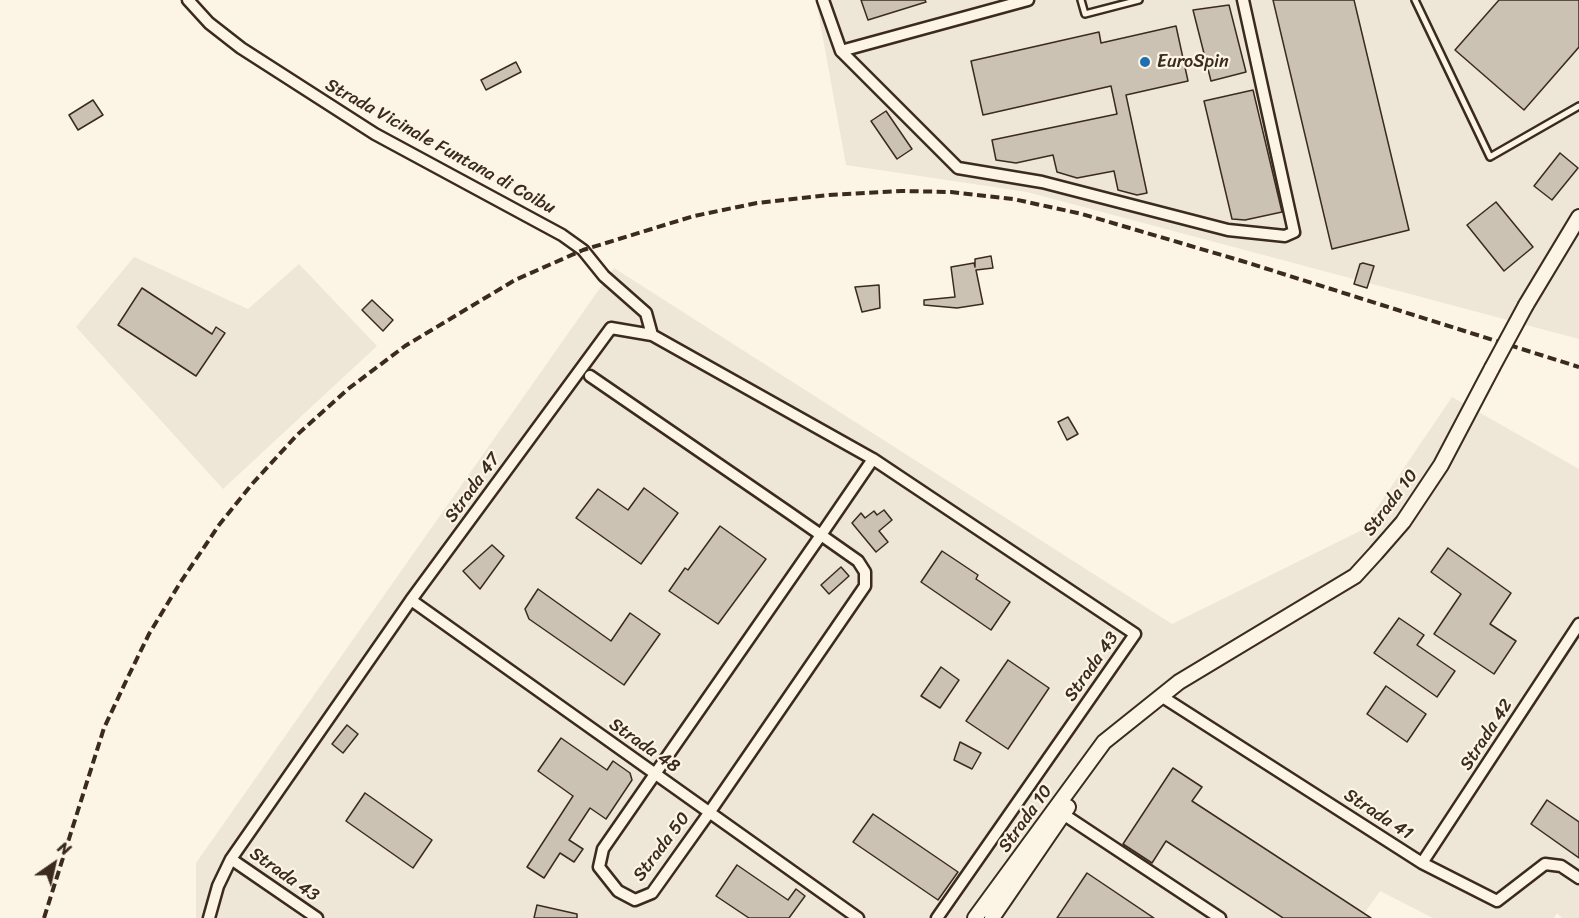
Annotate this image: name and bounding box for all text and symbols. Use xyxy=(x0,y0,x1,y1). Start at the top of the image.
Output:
place label: EuroSpin xyxy=(1157,51,1229,73)
marker: EuroSpin xyxy=(1138,55,1152,69)
street label: Strada Vicinale Funtana di Coibu xyxy=(321,75,559,219)
street label: Strada 47 xyxy=(441,449,505,527)
street label: Strada 10 xyxy=(1359,465,1423,541)
street label: Strada 43 xyxy=(1060,628,1124,706)
street label: Strada 42 xyxy=(1456,695,1518,775)
street label: Strada 48 xyxy=(605,714,683,778)
street label: Strada 10 xyxy=(994,781,1058,857)
street label: Strada 41 xyxy=(1340,785,1416,845)
street label: Strada 50 xyxy=(629,808,695,886)
north arrow xyxy=(24,834,84,894)
text: N xyxy=(52,834,77,864)
street label: Strada 43 xyxy=(245,843,323,907)

